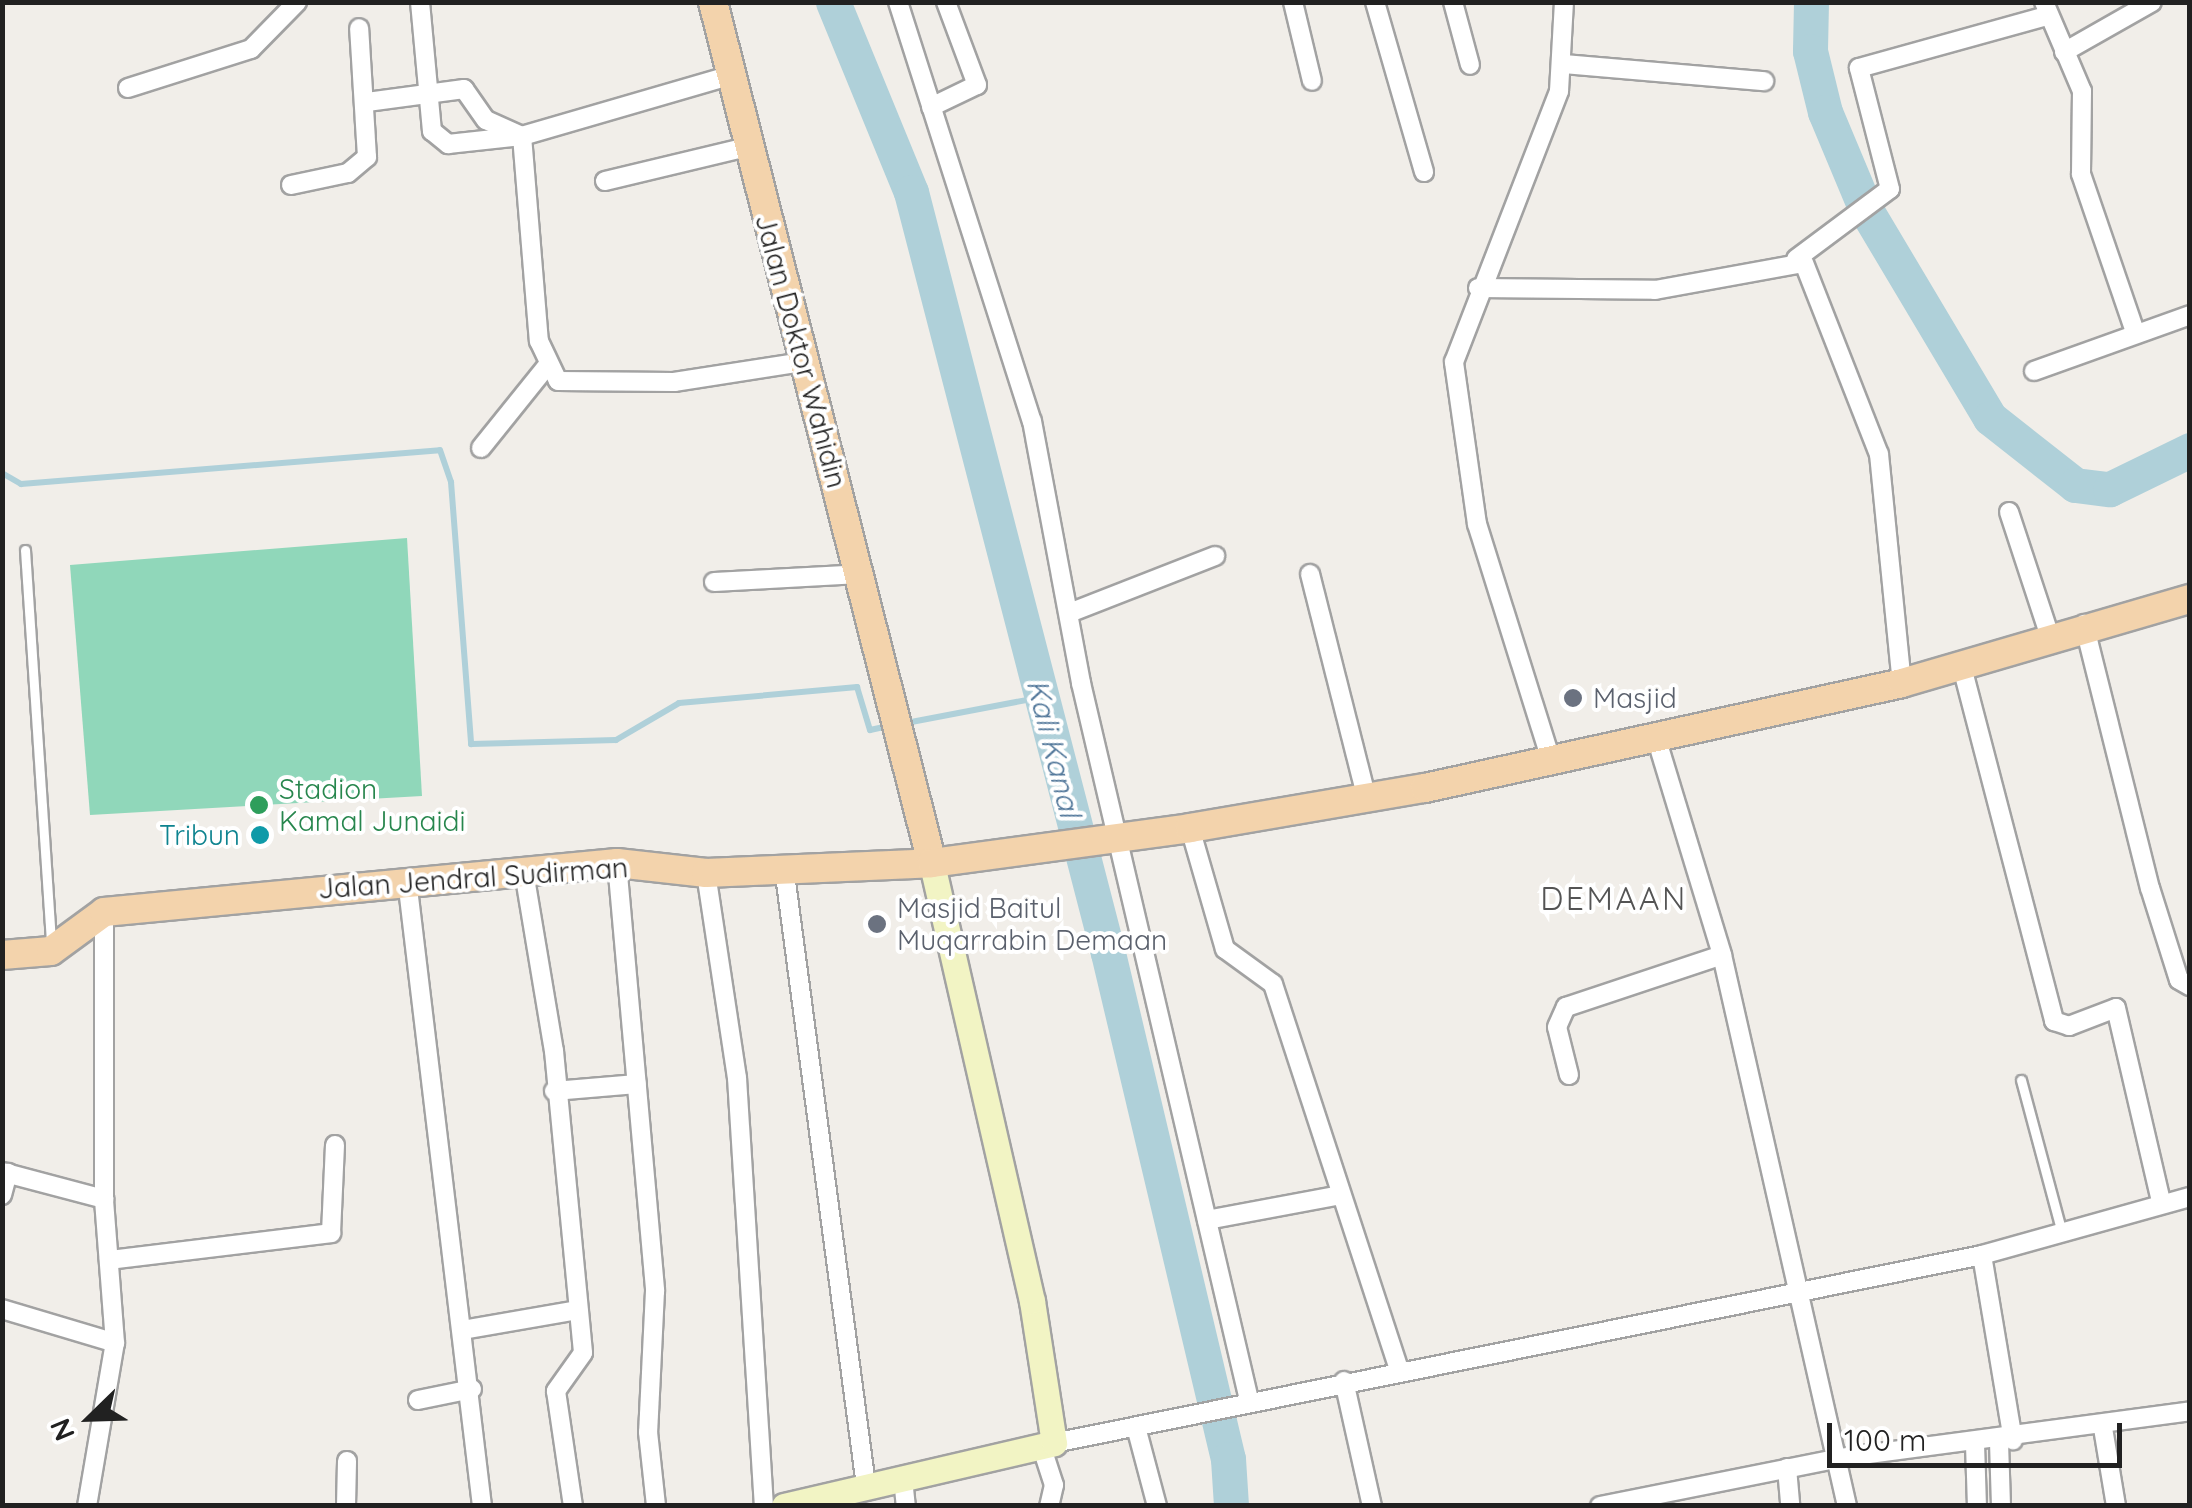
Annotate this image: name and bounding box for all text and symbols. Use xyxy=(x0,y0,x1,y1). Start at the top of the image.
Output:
street label: Jalan Doktor Wahidin xyxy=(748,210,854,492)
water label: Kali Kanal xyxy=(1020,675,1088,821)
place label: Masjid xyxy=(1593,681,1677,715)
marker: Masjid xyxy=(1562,687,1584,709)
place label: Stadion Kamal Junaidi xyxy=(279,772,466,838)
marker: Stadion Kamal Junaidi xyxy=(248,794,270,816)
place label: Tribun xyxy=(159,818,240,852)
marker: Tribun xyxy=(249,824,271,846)
street label: Jalan Jendral Sudirman xyxy=(317,850,629,906)
district label: DEMAAN xyxy=(1540,879,1688,917)
place label: Masjid Baitul Muqarrabin Demaan xyxy=(897,891,1167,957)
marker: Masjid Baitul Muqarrabin Demaan xyxy=(866,913,888,935)
north arrow xyxy=(40,1368,140,1468)
scale bar xyxy=(1832,1403,2127,1465)
text: N xyxy=(42,1414,82,1446)
text: 100 m xyxy=(1844,1421,1926,1459)

